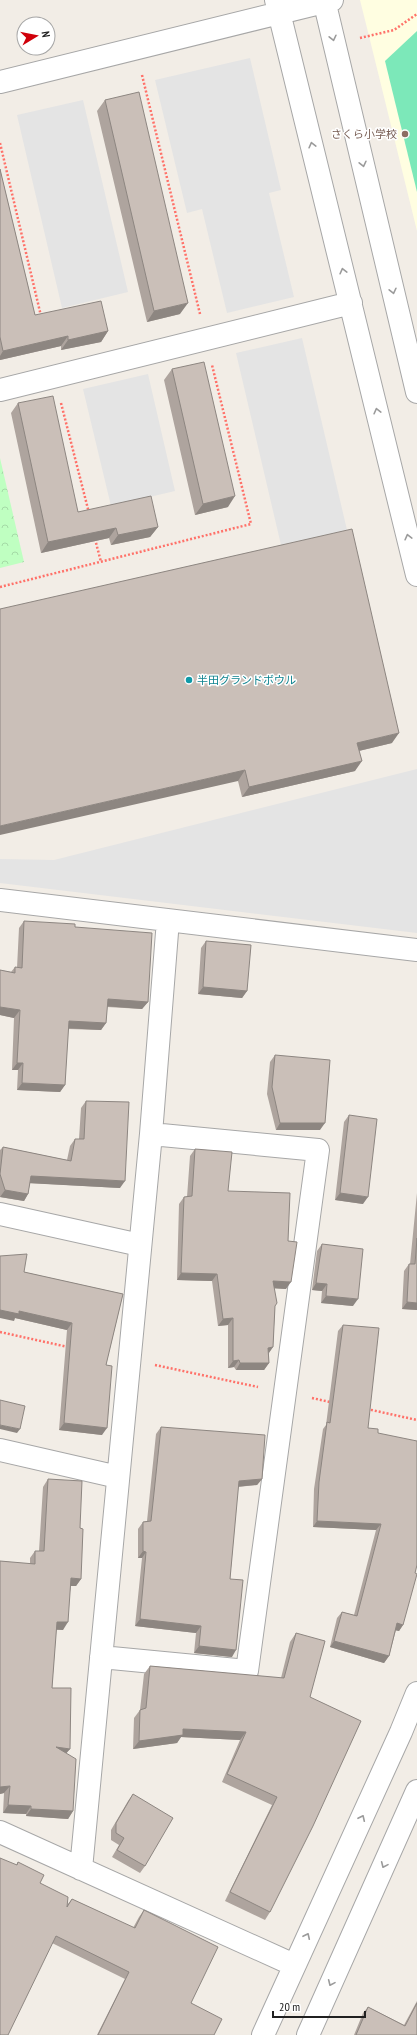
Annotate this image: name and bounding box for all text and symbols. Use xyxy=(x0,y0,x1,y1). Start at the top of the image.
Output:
north arrow xyxy=(16,16,56,56)
text: N xyxy=(38,30,53,38)
one-way arrow xyxy=(328,35,336,41)
place label: さくら小学校 xyxy=(331,127,397,141)
marker: さくら小学校 xyxy=(400,129,410,139)
one-way arrow xyxy=(308,142,317,149)
one-way arrow xyxy=(358,161,366,168)
one-way arrow xyxy=(340,268,348,274)
one-way arrow xyxy=(388,287,397,294)
one-way arrow xyxy=(374,408,382,414)
one-way arrow xyxy=(404,534,412,540)
place label: 半田グランドボウル xyxy=(197,673,296,687)
marker: 半田グランドボウル xyxy=(184,675,194,685)
one-way arrow xyxy=(357,1814,365,1822)
one-way arrow xyxy=(381,1860,389,1868)
one-way arrow xyxy=(303,1932,311,1939)
one-way arrow xyxy=(328,1979,336,1987)
scale bar xyxy=(273,1993,365,2019)
text: 20 m xyxy=(279,1999,300,2014)

